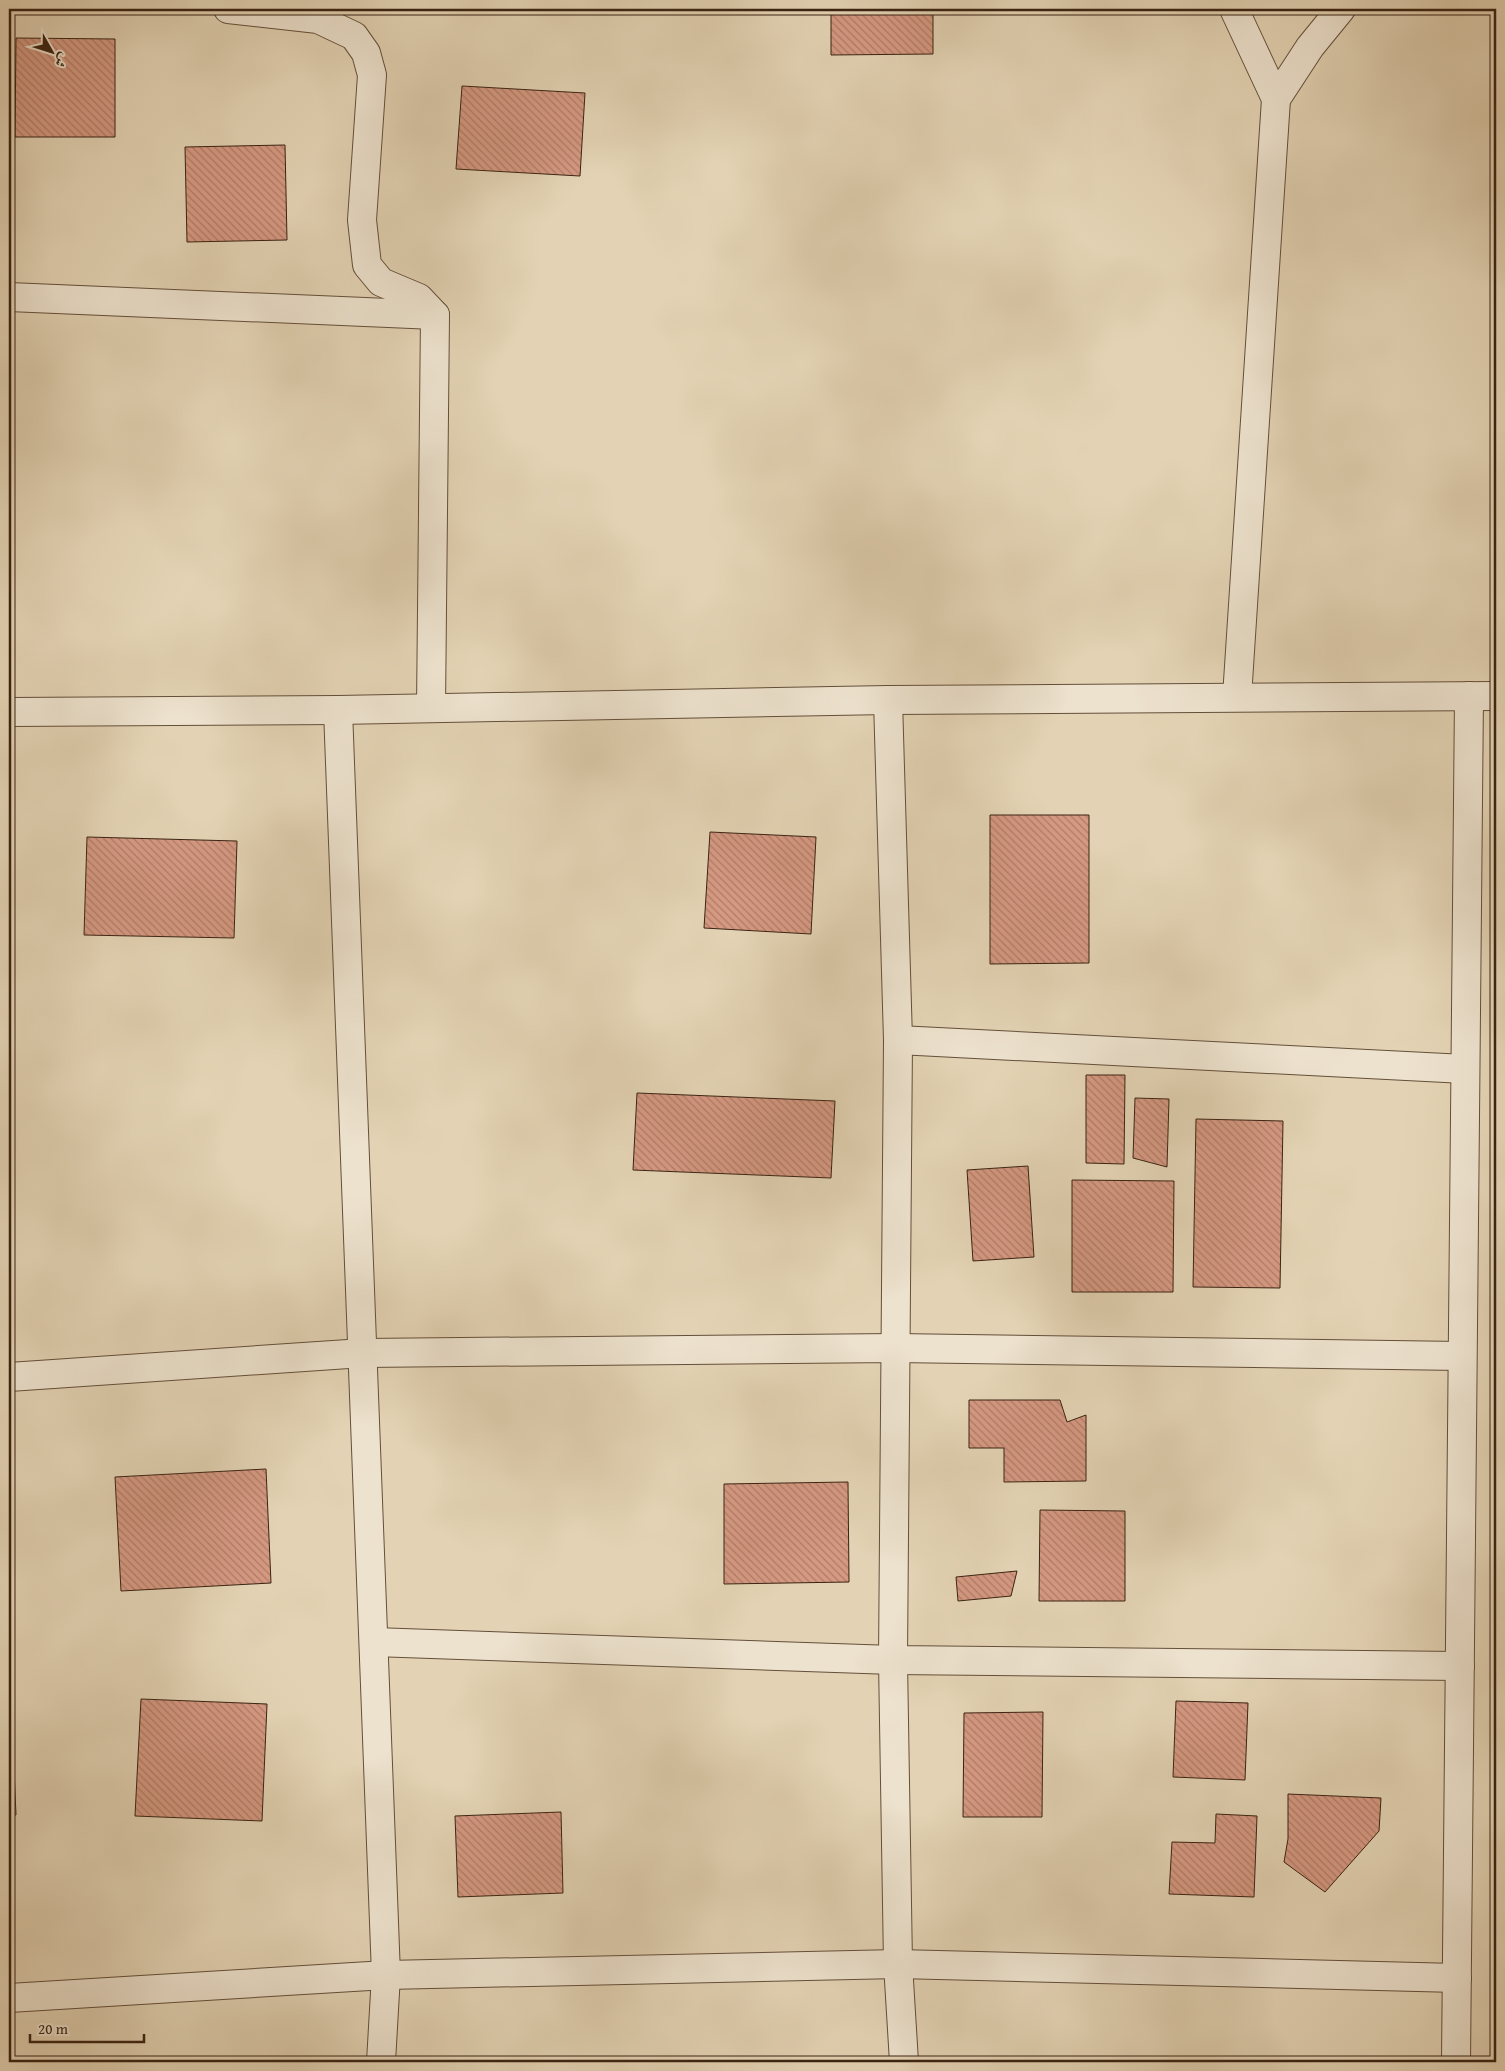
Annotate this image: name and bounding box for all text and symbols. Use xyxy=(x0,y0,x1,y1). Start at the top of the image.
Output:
north arrow xyxy=(28,28,78,78)
text: ش xyxy=(50,48,74,72)
scale bar xyxy=(30,2011,144,2043)
text: 20 m xyxy=(38,2018,69,2039)

